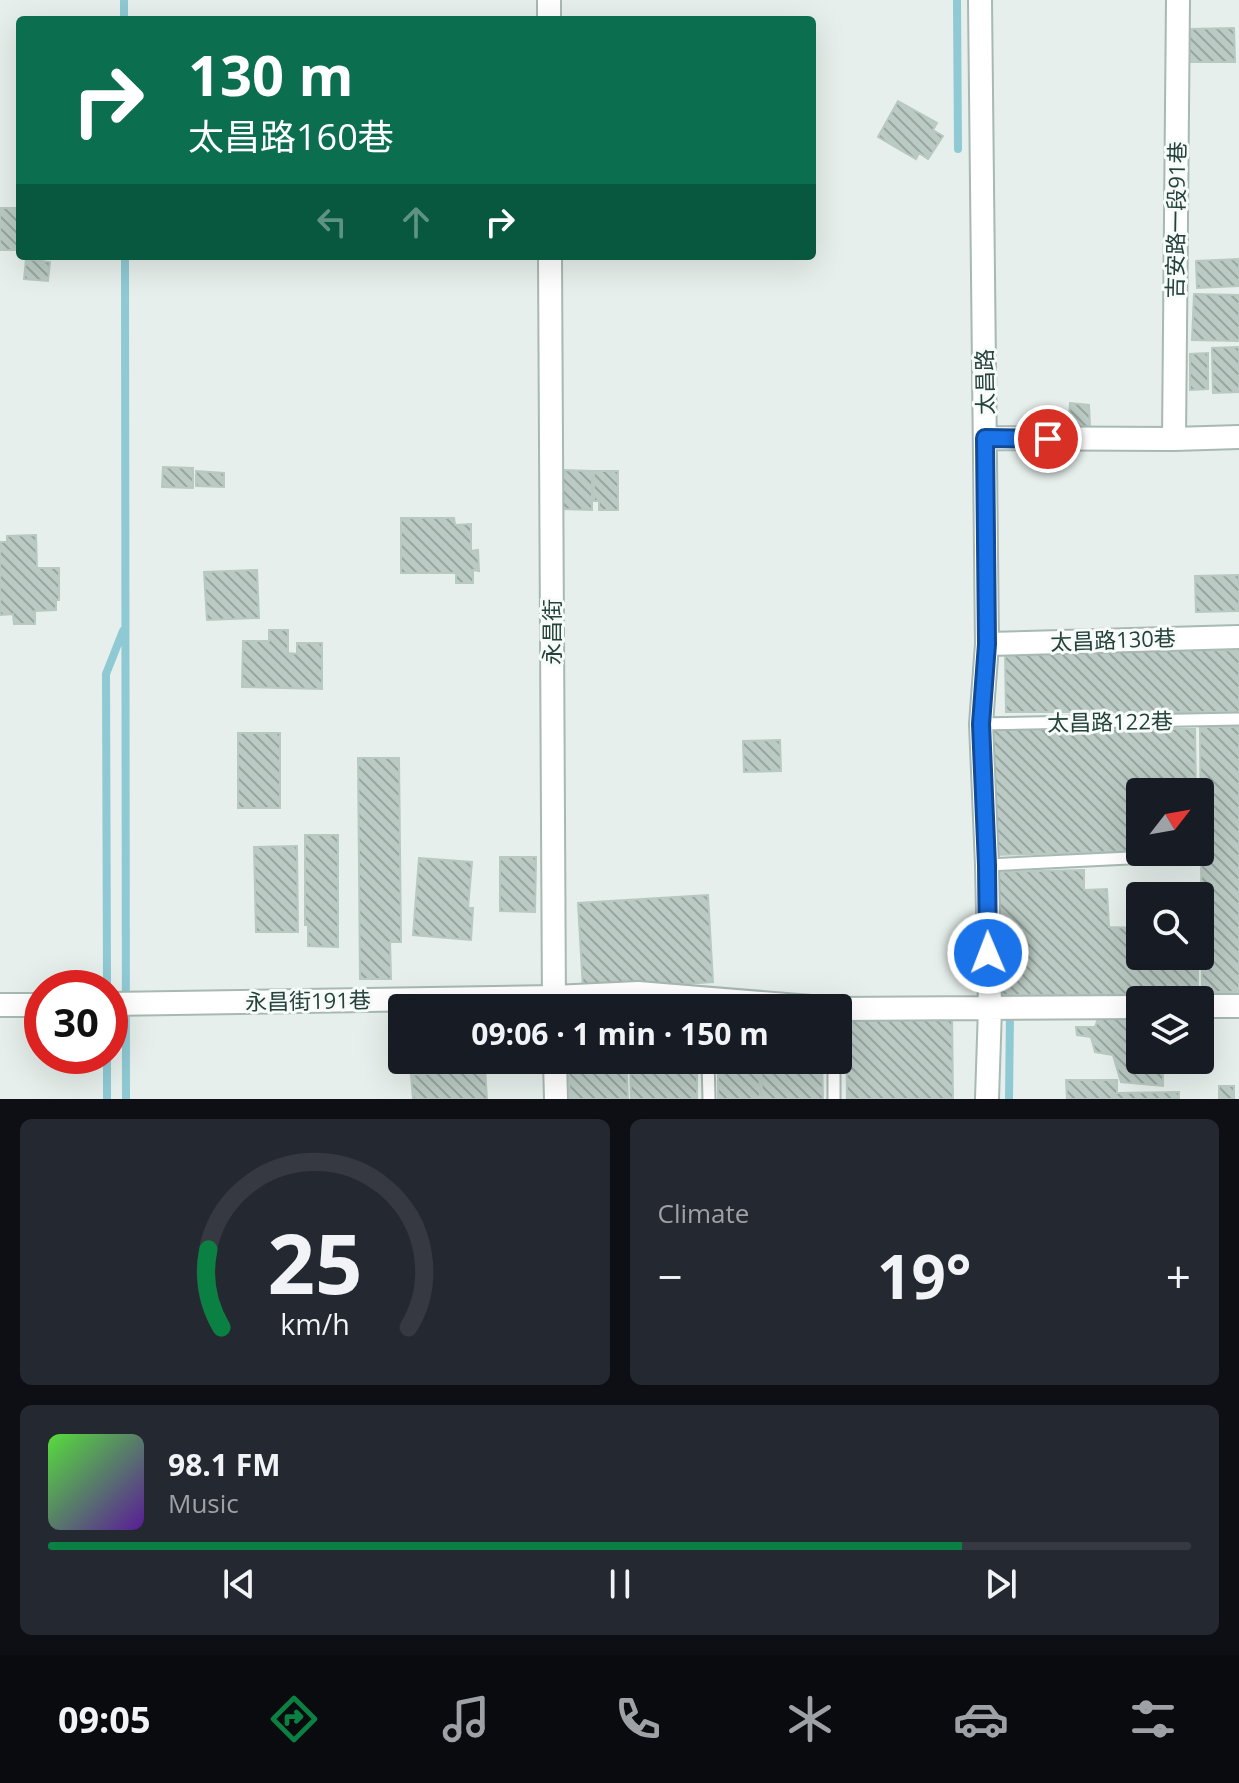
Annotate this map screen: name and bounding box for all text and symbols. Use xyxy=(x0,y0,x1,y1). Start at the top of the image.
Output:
text: 130 m xyxy=(188,36,354,112)
icon: right xyxy=(56,48,160,152)
text: 太昌路160巷 xyxy=(188,112,394,161)
street label: 吉安路一段91巷 xyxy=(1159,141,1191,299)
icon: left xyxy=(310,200,354,244)
icon: ahead xyxy=(394,200,438,244)
icon: right xyxy=(478,200,522,244)
street label: 太昌路 xyxy=(968,349,1000,415)
pin xyxy=(1014,405,1082,473)
icon: arrive xyxy=(1026,417,1070,461)
street label: 永昌街 xyxy=(536,599,566,665)
street label: 太昌路130巷 xyxy=(1050,622,1176,656)
street label: 太昌路122巷 xyxy=(1047,705,1173,737)
north arrow xyxy=(1126,778,1214,866)
map controls xyxy=(1126,778,1214,1074)
button: search xyxy=(1126,882,1214,970)
position arrow xyxy=(946,911,1030,995)
speed limit sign: 30 xyxy=(24,970,128,1074)
street label: 永昌街191巷 xyxy=(245,984,371,1016)
button: layers xyxy=(1126,986,1214,1074)
text: 09:06 · 1 min · 150 m xyxy=(471,1013,769,1054)
text: Climate xyxy=(658,1195,749,1231)
text: 25 xyxy=(267,1205,362,1318)
text: 19° xyxy=(877,1235,971,1317)
text: − xyxy=(658,1246,683,1306)
text: + xyxy=(1166,1246,1191,1306)
text: km/h xyxy=(280,1304,349,1343)
text: 98.1 FM xyxy=(168,1444,281,1485)
text: Music xyxy=(168,1485,239,1521)
icon: previous xyxy=(217,1562,261,1606)
icon: pause xyxy=(598,1562,642,1606)
icon: next xyxy=(979,1562,1023,1606)
icon: directions xyxy=(266,1691,322,1747)
icon: music xyxy=(438,1691,494,1747)
icon: phone xyxy=(610,1691,666,1747)
icon: climate xyxy=(782,1691,838,1747)
icon: car xyxy=(953,1691,1009,1747)
icon: filters xyxy=(1125,1691,1181,1747)
text: 09:05 xyxy=(58,1695,150,1744)

